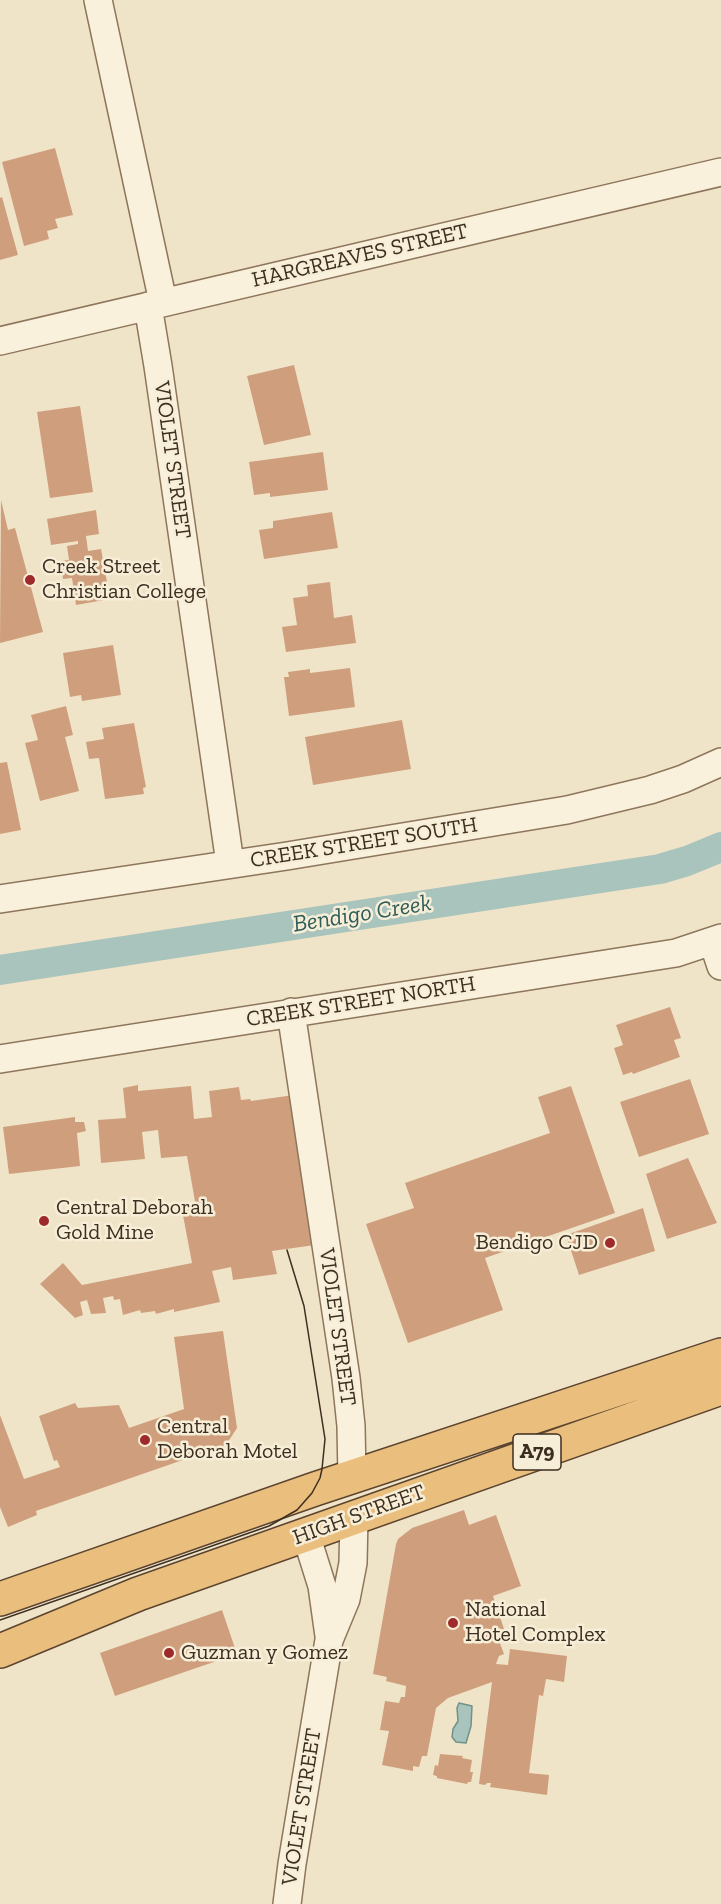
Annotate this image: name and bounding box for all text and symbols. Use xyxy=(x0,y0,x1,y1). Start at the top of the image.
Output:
street label: HARGREAVES STREET xyxy=(249,218,471,294)
street label: VIOLET STREET xyxy=(148,380,196,540)
place label: Creek Street Christian College xyxy=(42,554,206,606)
marker: Creek Street Christian College xyxy=(23,573,37,587)
street label: CREEK STREET SOUTH xyxy=(248,812,480,874)
water label: Bendigo Creek xyxy=(291,889,433,939)
street label: CREEK STREET NORTH xyxy=(245,971,477,1033)
place label: Central Deborah Gold Mine xyxy=(56,1195,213,1246)
marker: Central Deborah Gold Mine xyxy=(37,1214,51,1228)
place label: Bendigo CJD xyxy=(475,1230,598,1256)
marker: Bendigo CJD xyxy=(603,1236,617,1250)
street label: VIOLET STREET xyxy=(313,1247,361,1407)
place label: Central Deborah Motel xyxy=(157,1414,298,1466)
marker: Central Deborah Motel xyxy=(138,1433,152,1447)
road number: A79 xyxy=(513,1434,561,1470)
street label: HIGH STREET xyxy=(289,1479,429,1551)
place label: National Hotel Complex xyxy=(465,1597,606,1648)
marker: National Hotel Complex xyxy=(446,1616,460,1630)
place label: Guzman y Gomez xyxy=(181,1640,348,1666)
marker: Guzman y Gomez xyxy=(162,1646,176,1660)
street label: VIOLET STREET xyxy=(277,1726,327,1888)

